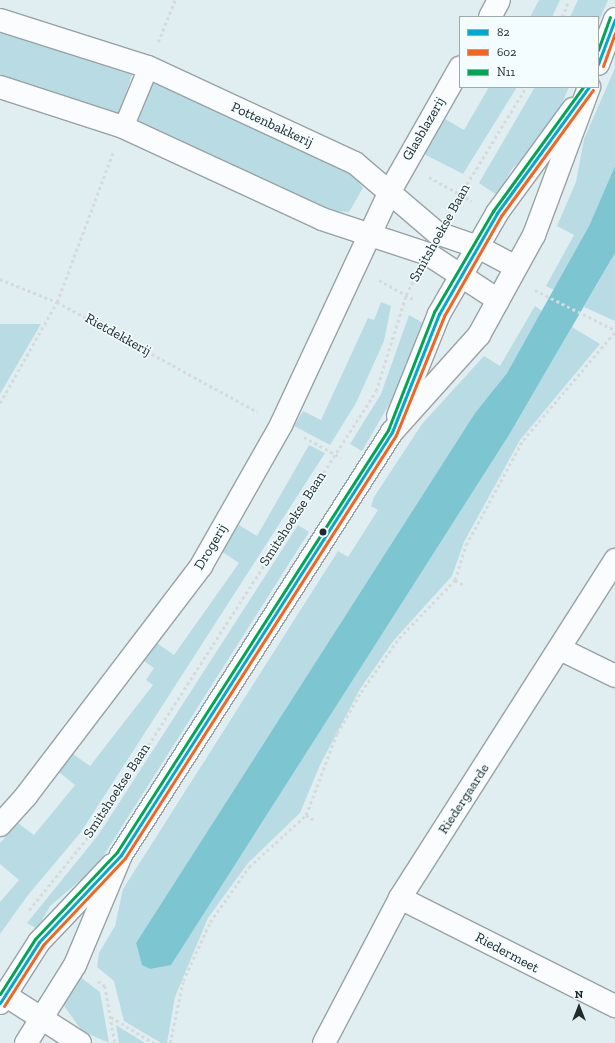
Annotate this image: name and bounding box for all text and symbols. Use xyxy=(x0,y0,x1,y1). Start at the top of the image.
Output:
legend xyxy=(459,16,599,88)
text: 82 xyxy=(497,25,510,39)
text: 602 xyxy=(497,45,516,59)
text: N11 xyxy=(497,65,515,79)
street label: Glasblazerij xyxy=(399,94,449,164)
street label: Pottenbakkerij xyxy=(228,99,316,151)
street label: Smitshoekse Baan xyxy=(406,181,474,285)
street label: Rietdekkerij xyxy=(82,310,154,360)
street label: Smitshoekse Baan xyxy=(256,468,330,570)
street label: Drogerij xyxy=(191,521,231,573)
unlabelled marker xyxy=(318,527,328,537)
street label: Smitshoekse Baan xyxy=(80,740,154,842)
street label: Riedergaarde xyxy=(435,761,493,837)
street label: Riedermeet xyxy=(472,929,542,977)
north arrow xyxy=(559,987,599,1027)
text: N xyxy=(575,988,583,1001)

